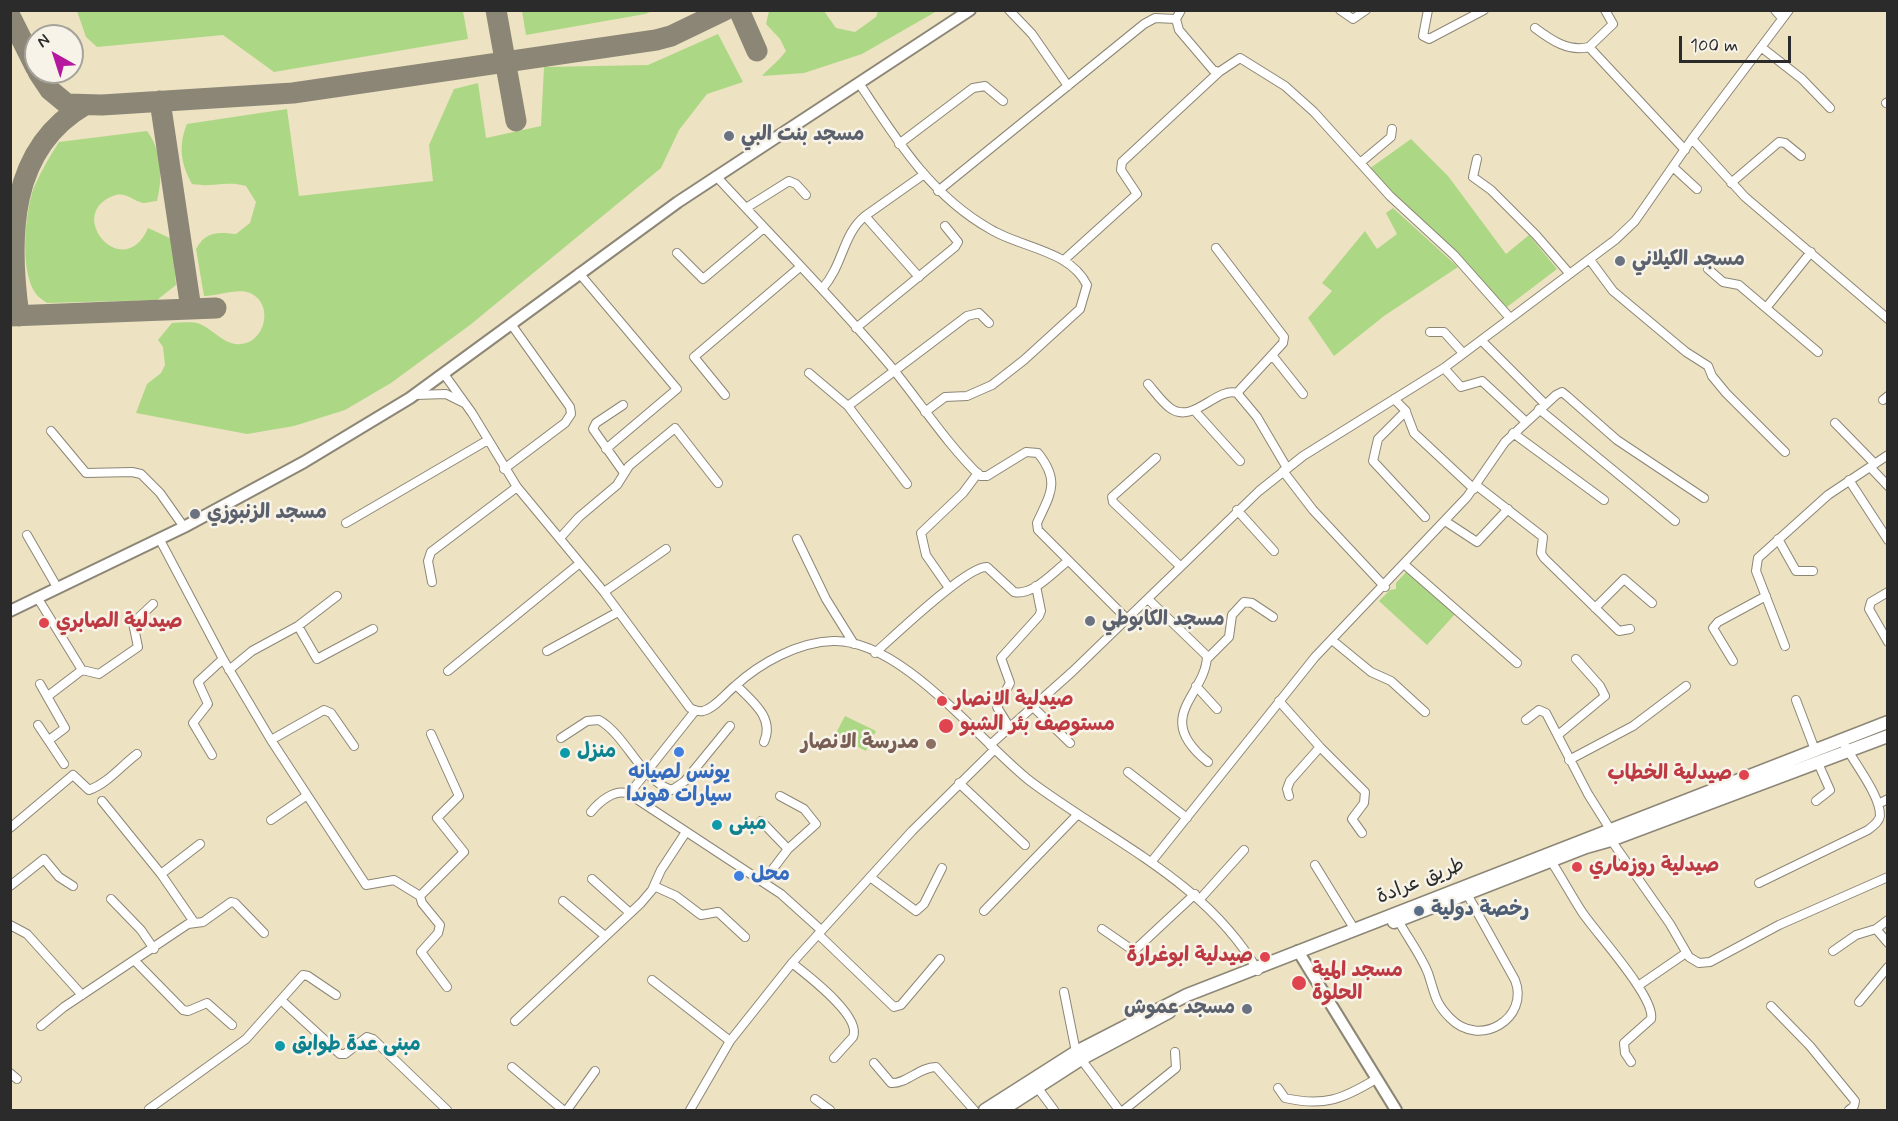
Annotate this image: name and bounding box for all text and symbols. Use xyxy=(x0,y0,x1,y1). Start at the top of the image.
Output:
north arrow xyxy=(24,24,84,84)
scale bar xyxy=(1682,24,1794,62)
text: N xyxy=(33,30,54,53)
text: 100 m xyxy=(1690,34,1738,58)
place label: مسجد بنت البي xyxy=(741,124,864,148)
marker: مسجد بنت البي xyxy=(722,129,736,143)
place label: مسجد الكيلاني xyxy=(1632,249,1745,273)
marker: مسجد الكيلاني xyxy=(1613,254,1627,268)
place label: مسجد الزنبوزي xyxy=(207,502,327,526)
marker: مسجد الزنبوزي xyxy=(188,507,202,521)
place label: مسجد الكابوطي xyxy=(1102,609,1225,633)
place label: صيدلية الصابري xyxy=(56,611,183,635)
marker: مسجد الكابوطي xyxy=(1083,614,1097,628)
marker: صيدلية الصابري xyxy=(37,616,51,630)
place label: صيدلية الانصار xyxy=(954,689,1073,713)
marker: صيدلية الانصار xyxy=(935,694,949,708)
place label: مستوصف بئر الشبو xyxy=(960,714,1115,738)
marker: مستوصف بئر الشبو xyxy=(937,717,955,735)
place label: مدرسة الانصار xyxy=(801,732,919,756)
marker: مدرسة الانصار xyxy=(924,737,938,751)
place label: منزل xyxy=(577,741,616,765)
marker: يونس لصيانه سيارات هوندا xyxy=(672,745,686,759)
marker: منزل xyxy=(558,746,572,760)
place label: يونس لصيانه سيارات هوندا xyxy=(626,762,732,809)
place label: صيدلية الخطاب xyxy=(1608,763,1732,787)
marker: صيدلية الخطاب xyxy=(1737,768,1751,782)
place label: مبنى xyxy=(729,813,767,837)
marker: مبنى xyxy=(710,818,724,832)
street label: طريق عرادة xyxy=(1373,853,1469,911)
place label: صيدلية روزماري xyxy=(1589,855,1719,879)
marker: صيدلية روزماري xyxy=(1570,860,1584,874)
place label: محل xyxy=(751,864,790,888)
marker: محل xyxy=(732,869,746,883)
place label: رخصة دولية xyxy=(1431,899,1529,923)
marker: رخصة دولية xyxy=(1412,904,1426,918)
place label: صيدلية ابوغرارة xyxy=(1126,945,1253,969)
marker: صيدلية ابوغرارة xyxy=(1258,950,1272,964)
place label: مسجد المية الحلوة xyxy=(1312,960,1403,1007)
marker: مسجد المية الحلوة xyxy=(1290,974,1308,992)
place label: مسجد عموش xyxy=(1124,997,1235,1021)
marker: مسجد عموش xyxy=(1240,1002,1254,1016)
place label: مبنى عدة طوابق xyxy=(292,1034,421,1058)
marker: مبنى عدة طوابق xyxy=(273,1039,287,1053)

